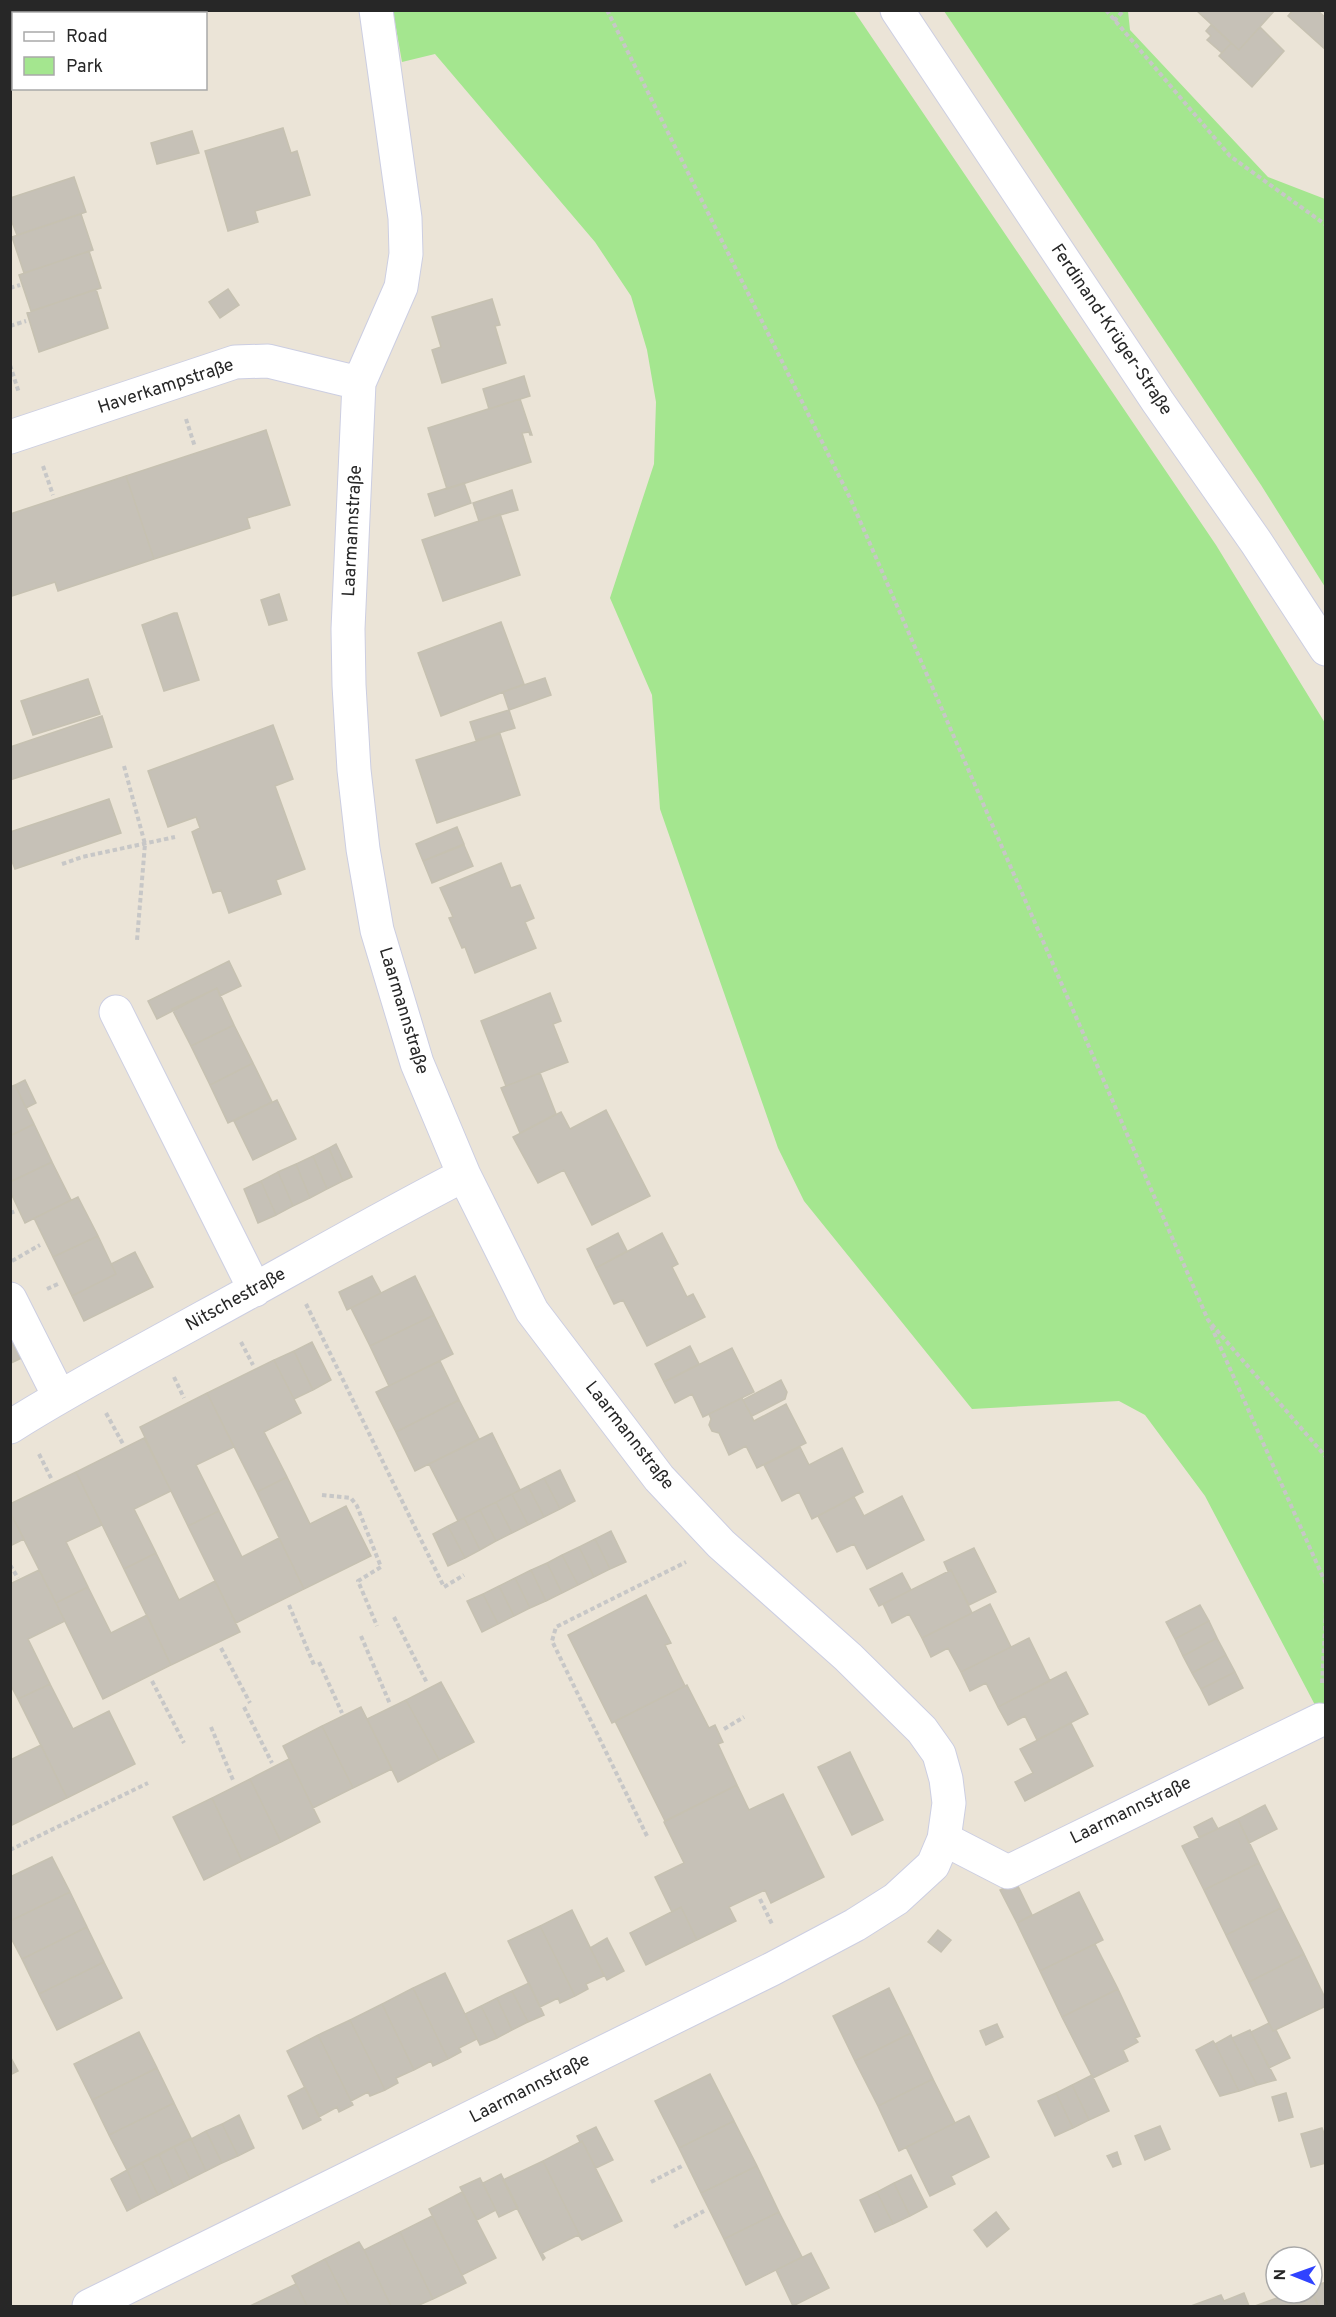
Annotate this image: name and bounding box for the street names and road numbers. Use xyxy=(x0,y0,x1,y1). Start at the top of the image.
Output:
street label: Ferdinand-Krüger-Straße xyxy=(1045,240,1177,420)
street label: Haverkampstraße xyxy=(95,354,237,420)
street label: Laarmannstraße xyxy=(338,465,368,597)
street label: Laarmannstraße xyxy=(373,945,433,1077)
street label: Nitschestraße xyxy=(182,1263,290,1337)
street label: Laarmannstraße xyxy=(579,1377,679,1495)
street label: Laarmannstraße xyxy=(1067,1772,1195,1850)
street label: Laarmannstraße xyxy=(466,2049,594,2129)

